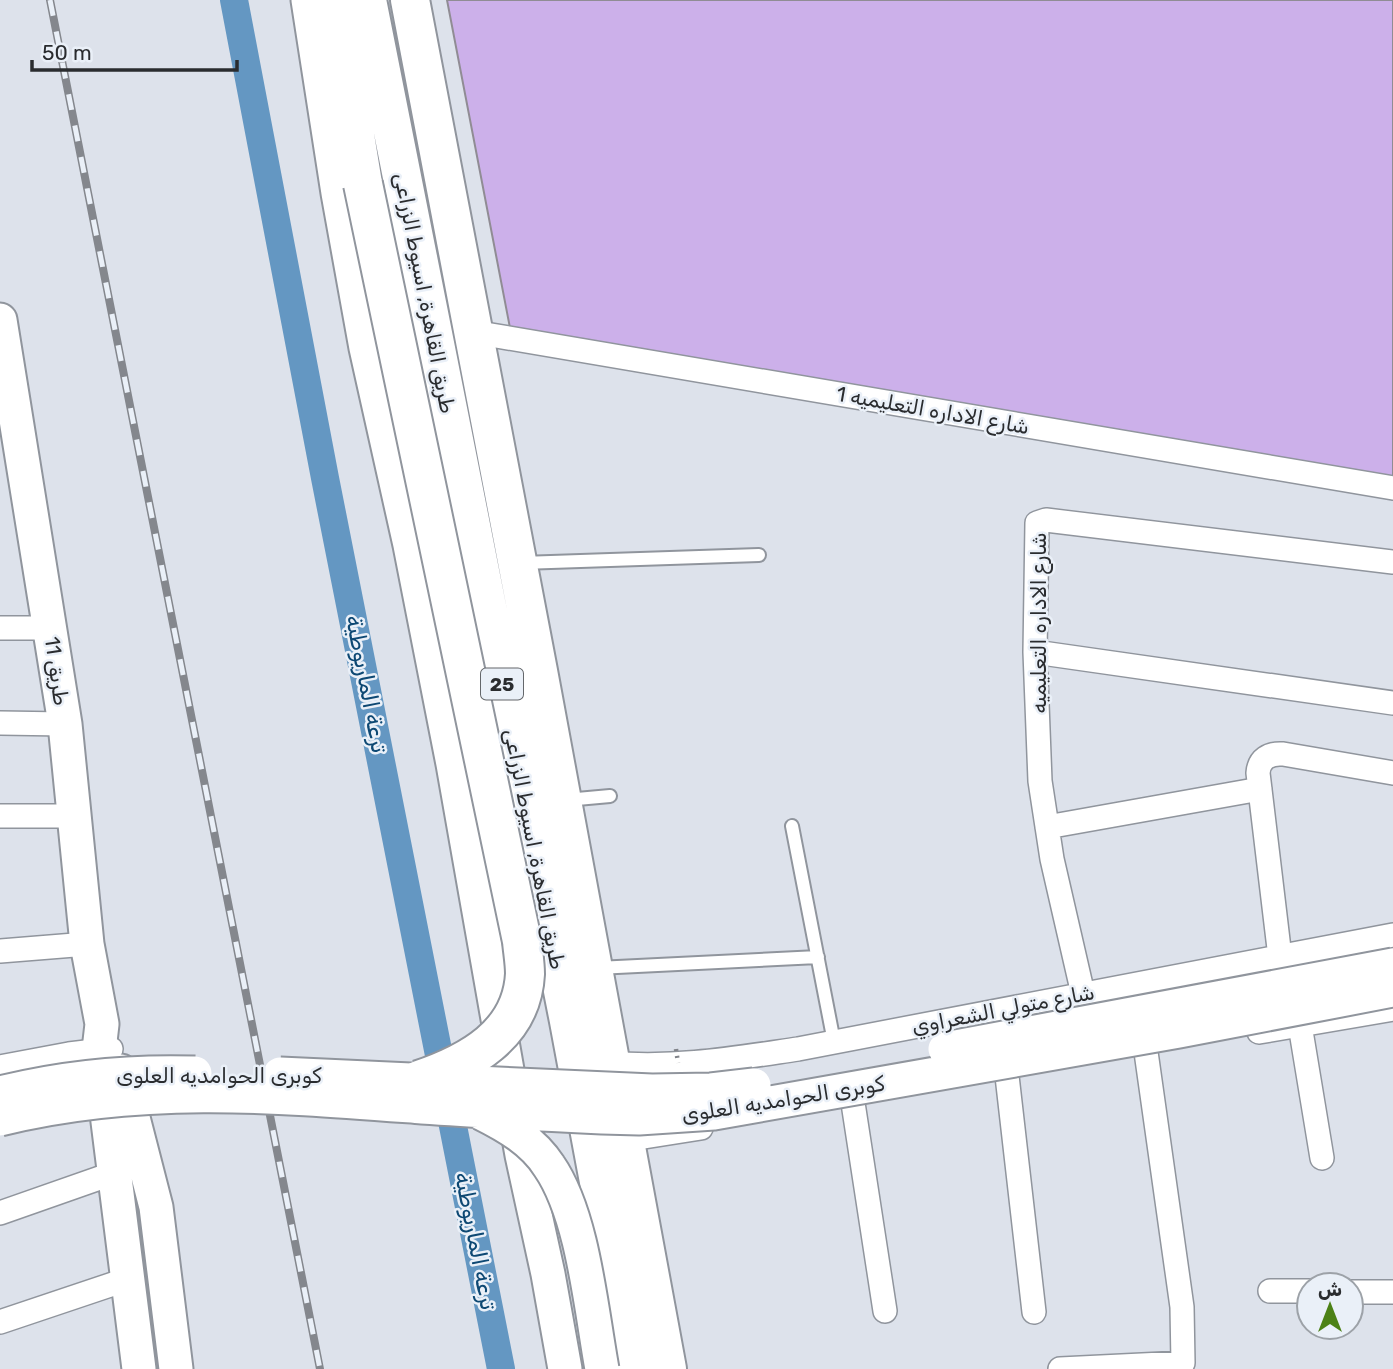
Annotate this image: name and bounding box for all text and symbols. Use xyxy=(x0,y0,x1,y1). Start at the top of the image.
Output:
scale bar xyxy=(32,28,236,72)
text: 50 m xyxy=(42,40,92,65)
street label: طريق القاهرة, اسيوط الزراعى xyxy=(389,171,461,415)
street label: شارع الاداره التعليميه 1 xyxy=(834,381,1031,441)
street label: شارع الاداره التعليميه xyxy=(1026,532,1053,714)
water label: ترعة الماريوطية xyxy=(340,612,394,756)
street label: طريق 11 xyxy=(40,635,74,707)
road number: 25 xyxy=(481,668,523,699)
street label: طريق القاهرة, اسيوط الزراعى xyxy=(499,727,571,971)
street label: شارع متولي الشعراوي xyxy=(909,979,1097,1043)
street label: كوبرى الحوامديه العلوى xyxy=(116,1063,322,1088)
street label: كوبرى الحوامديه العلوى xyxy=(680,1071,887,1127)
water label: ترعة الماريوطية xyxy=(449,1169,503,1313)
north arrow xyxy=(1295,1271,1365,1341)
text: ش xyxy=(1318,1278,1342,1301)

